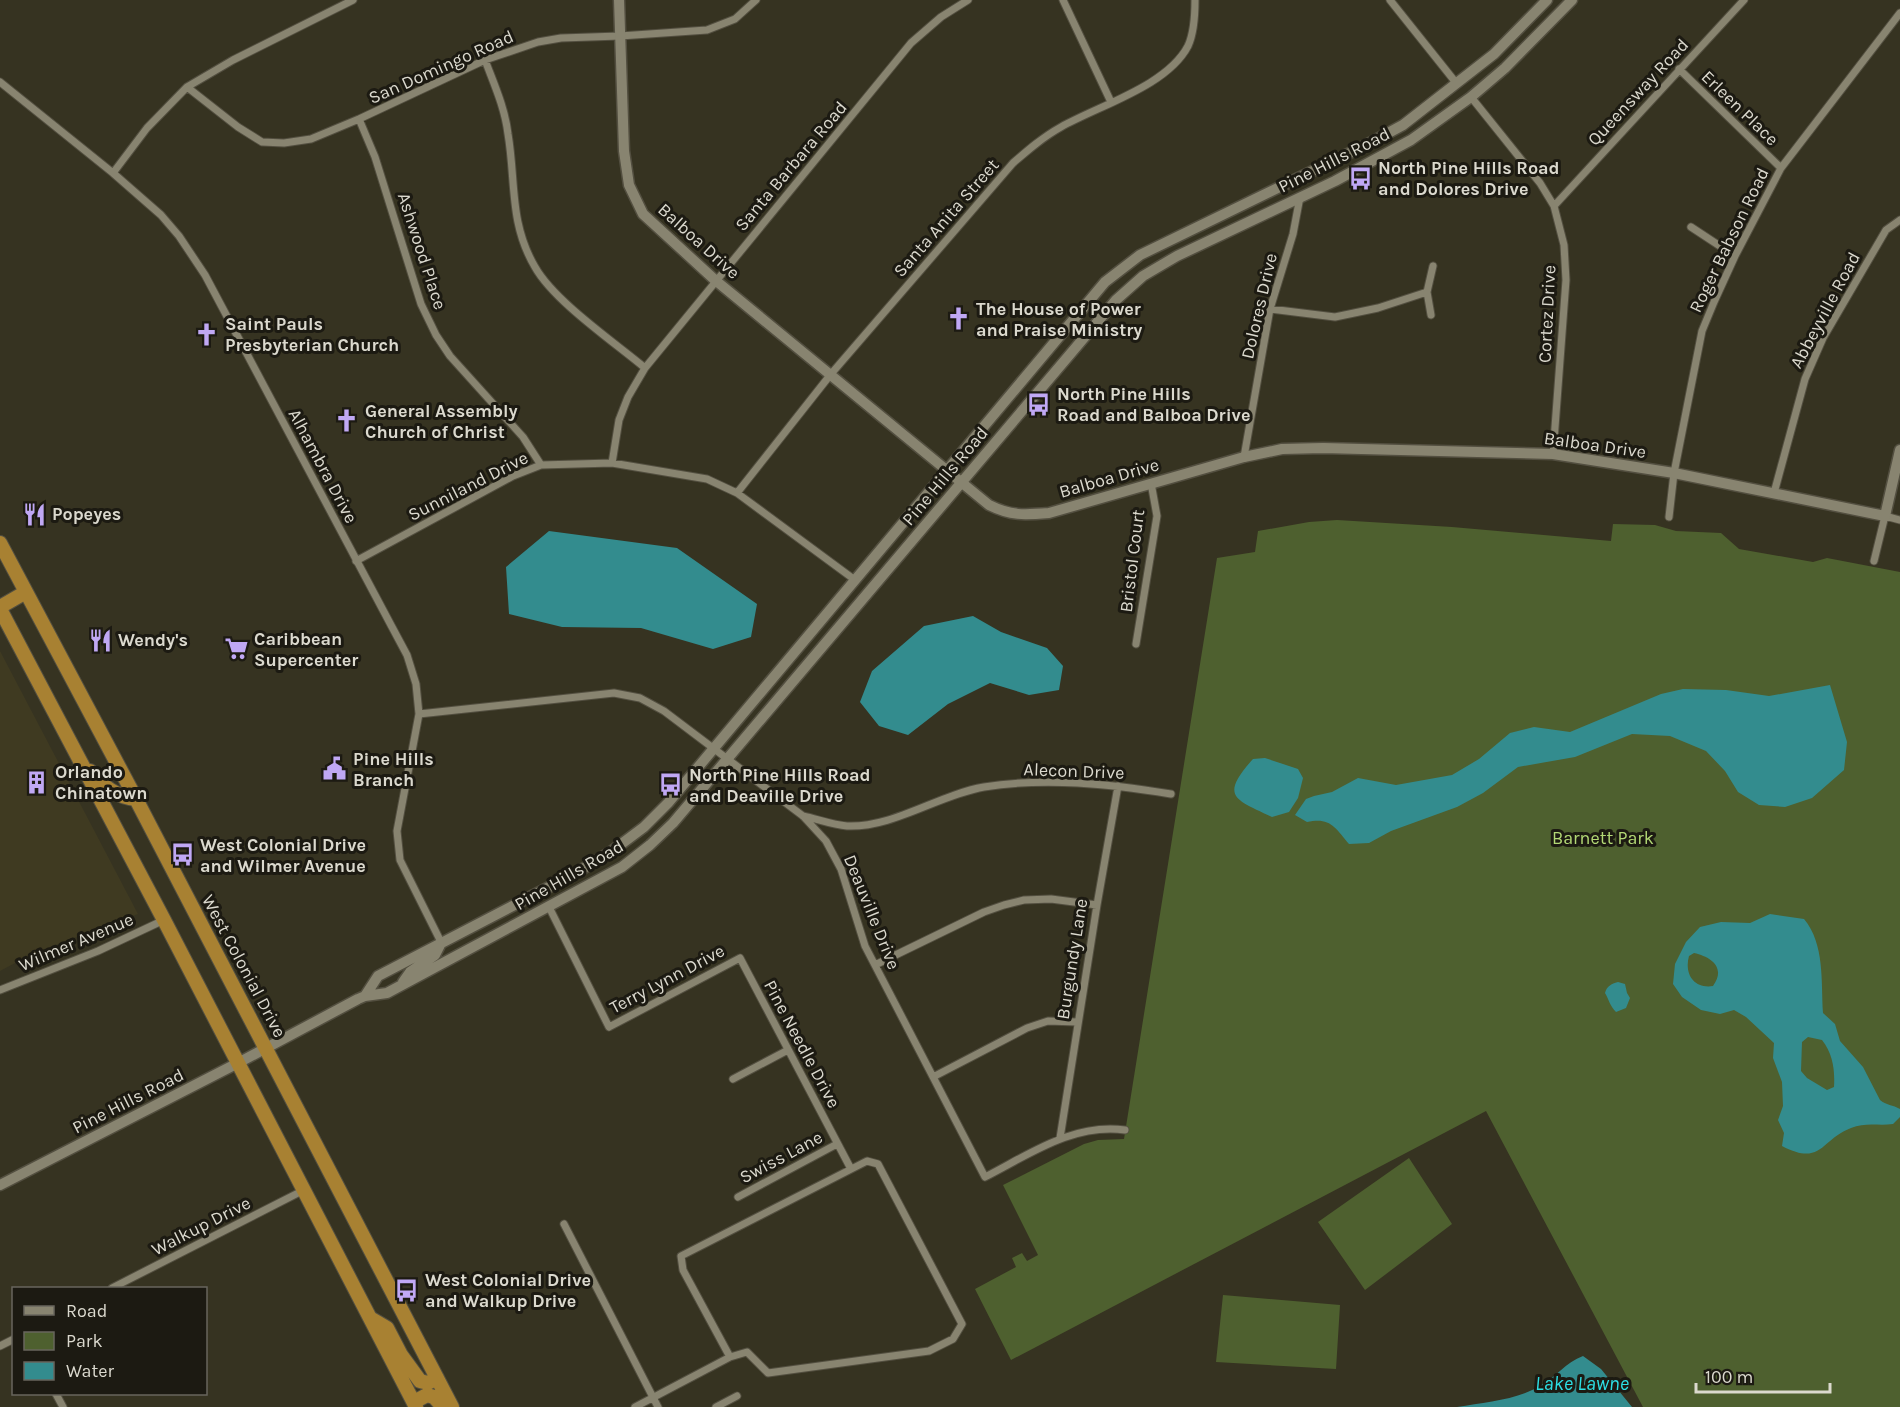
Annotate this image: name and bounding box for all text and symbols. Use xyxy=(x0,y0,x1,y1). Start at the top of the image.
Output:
street label: San Domingo Road xyxy=(365,25,517,109)
street label: Queensway Road xyxy=(1583,34,1693,150)
street label: Erleen Place xyxy=(1697,66,1783,150)
street label: Santa Barbara Road xyxy=(730,97,852,235)
street label: Pine Hills Road xyxy=(1274,122,1394,198)
street label: Santa Anita Street xyxy=(889,154,1004,282)
place label: North Pine Hills Road and Dolores Drive xyxy=(1378,157,1560,200)
street label: Roger Babson Road xyxy=(1684,164,1774,316)
bus stop icon: North Pine Hills Road and Dolores Drive xyxy=(1347,165,1373,191)
street label: Ashwood Place xyxy=(393,190,451,312)
street label: Balboa Drive xyxy=(653,198,745,284)
street label: Abbeyville Road xyxy=(1785,248,1865,372)
street label: Dolores Drive xyxy=(1236,251,1282,361)
street label: Cortez Drive xyxy=(1533,264,1561,364)
place label: The House of Power and Praise Ministry xyxy=(976,298,1142,341)
church icon: The House of Power and Praise Ministry xyxy=(945,306,971,332)
place label: Saint Pauls Presbyterian Church xyxy=(225,313,399,356)
church icon: Saint Pauls Presbyterian Church xyxy=(194,321,220,347)
place label: North Pine Hills Road and Balboa Drive xyxy=(1057,383,1250,426)
bus stop icon: North Pine Hills Road and Balboa Drive xyxy=(1026,391,1052,417)
place label: General Assembly Church of Christ xyxy=(365,400,518,443)
street label: Alhambra Drive xyxy=(284,405,362,527)
church icon: General Assembly Church of Christ xyxy=(334,408,360,434)
street label: Pine Hills Road xyxy=(897,422,993,530)
street label: Balboa Drive xyxy=(1543,427,1647,463)
street label: Sunniland Drive xyxy=(404,446,532,526)
street label: Balboa Drive xyxy=(1057,453,1161,503)
restaurant icon: Popeyes xyxy=(21,501,47,527)
place label: Popeyes xyxy=(52,503,121,525)
street label: Bristol Court xyxy=(1115,508,1149,614)
restaurant icon: Wendy's xyxy=(87,627,113,653)
place label: Caribbean Supercenter xyxy=(254,628,358,671)
place label: Wendy's xyxy=(118,629,188,651)
supermarket icon: Caribbean Supercenter xyxy=(223,636,249,662)
place label: Pine Hills Branch xyxy=(353,748,434,791)
public building icon: Pine Hills Branch xyxy=(322,756,348,782)
street label: Alecon Drive xyxy=(1023,758,1125,784)
place label: Orlando Chinatown xyxy=(55,761,147,804)
place label: North Pine Hills Road and Deaville Drive xyxy=(689,764,871,807)
building icon: Orlando Chinatown xyxy=(24,769,50,795)
bus stop icon: North Pine Hills Road and Deaville Drive xyxy=(658,772,684,798)
park label: Barnett Park xyxy=(1552,827,1654,849)
place label: West Colonial Drive and Wilmer Avenue xyxy=(200,834,366,877)
street label: Pine Hills Road xyxy=(511,835,627,915)
bus stop icon: West Colonial Drive and Wilmer Avenue xyxy=(169,842,195,868)
street label: Deauville Drive xyxy=(839,851,905,973)
street label: West Colonial Drive xyxy=(197,891,291,1041)
street label: Burgundy Lane xyxy=(1052,897,1092,1021)
street label: Wilmer Avenue xyxy=(15,908,137,976)
street label: Terry Lynn Drive xyxy=(606,939,728,1019)
street label: Pine Needle Drive xyxy=(759,976,845,1112)
street label: Pine Hills Road xyxy=(68,1063,188,1139)
street label: Swiss Lane xyxy=(736,1126,826,1188)
street label: Walkup Drive xyxy=(148,1192,254,1260)
place label: West Colonial Drive and Walkup Drive xyxy=(425,1269,591,1312)
bus stop icon: West Colonial Drive and Walkup Drive xyxy=(394,1277,420,1303)
legend xyxy=(12,1287,207,1395)
text: Road xyxy=(66,1300,107,1322)
text: Park xyxy=(66,1330,103,1352)
scale bar xyxy=(1696,1356,1830,1394)
text: Water xyxy=(66,1360,114,1382)
text: 100 m xyxy=(1705,1366,1753,1388)
water label: Lake Lawne xyxy=(1535,1372,1629,1395)

